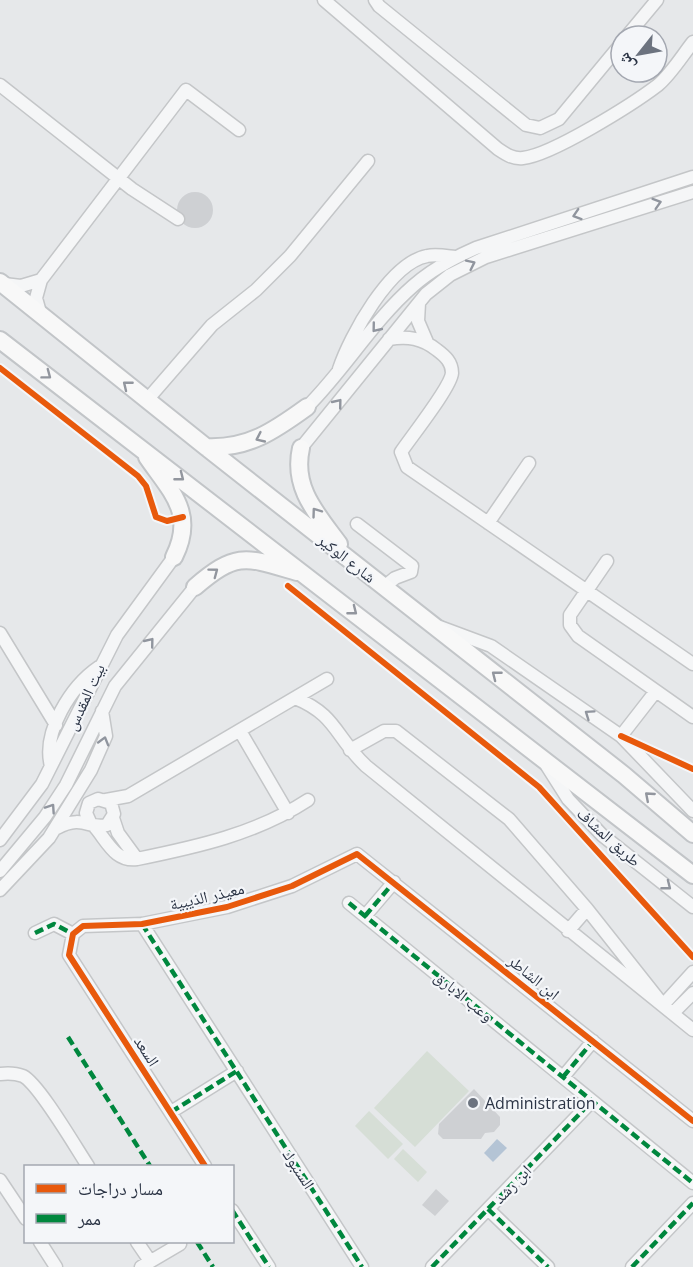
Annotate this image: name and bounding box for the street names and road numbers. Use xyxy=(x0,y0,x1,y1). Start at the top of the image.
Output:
street label: شارع الوكير xyxy=(313,528,381,588)
street label: بيت المقدس xyxy=(60,660,110,734)
street label: طريق المشاف xyxy=(572,802,646,872)
street label: معيذر الذيبية xyxy=(168,877,246,915)
street label: ابن الشاطر xyxy=(503,949,564,1005)
street label: وعب الابارق xyxy=(430,965,498,1027)
street label: السعد xyxy=(129,1032,165,1070)
street label: السنبوك xyxy=(278,1145,320,1193)
street label: ابن رشد xyxy=(488,1160,536,1208)

